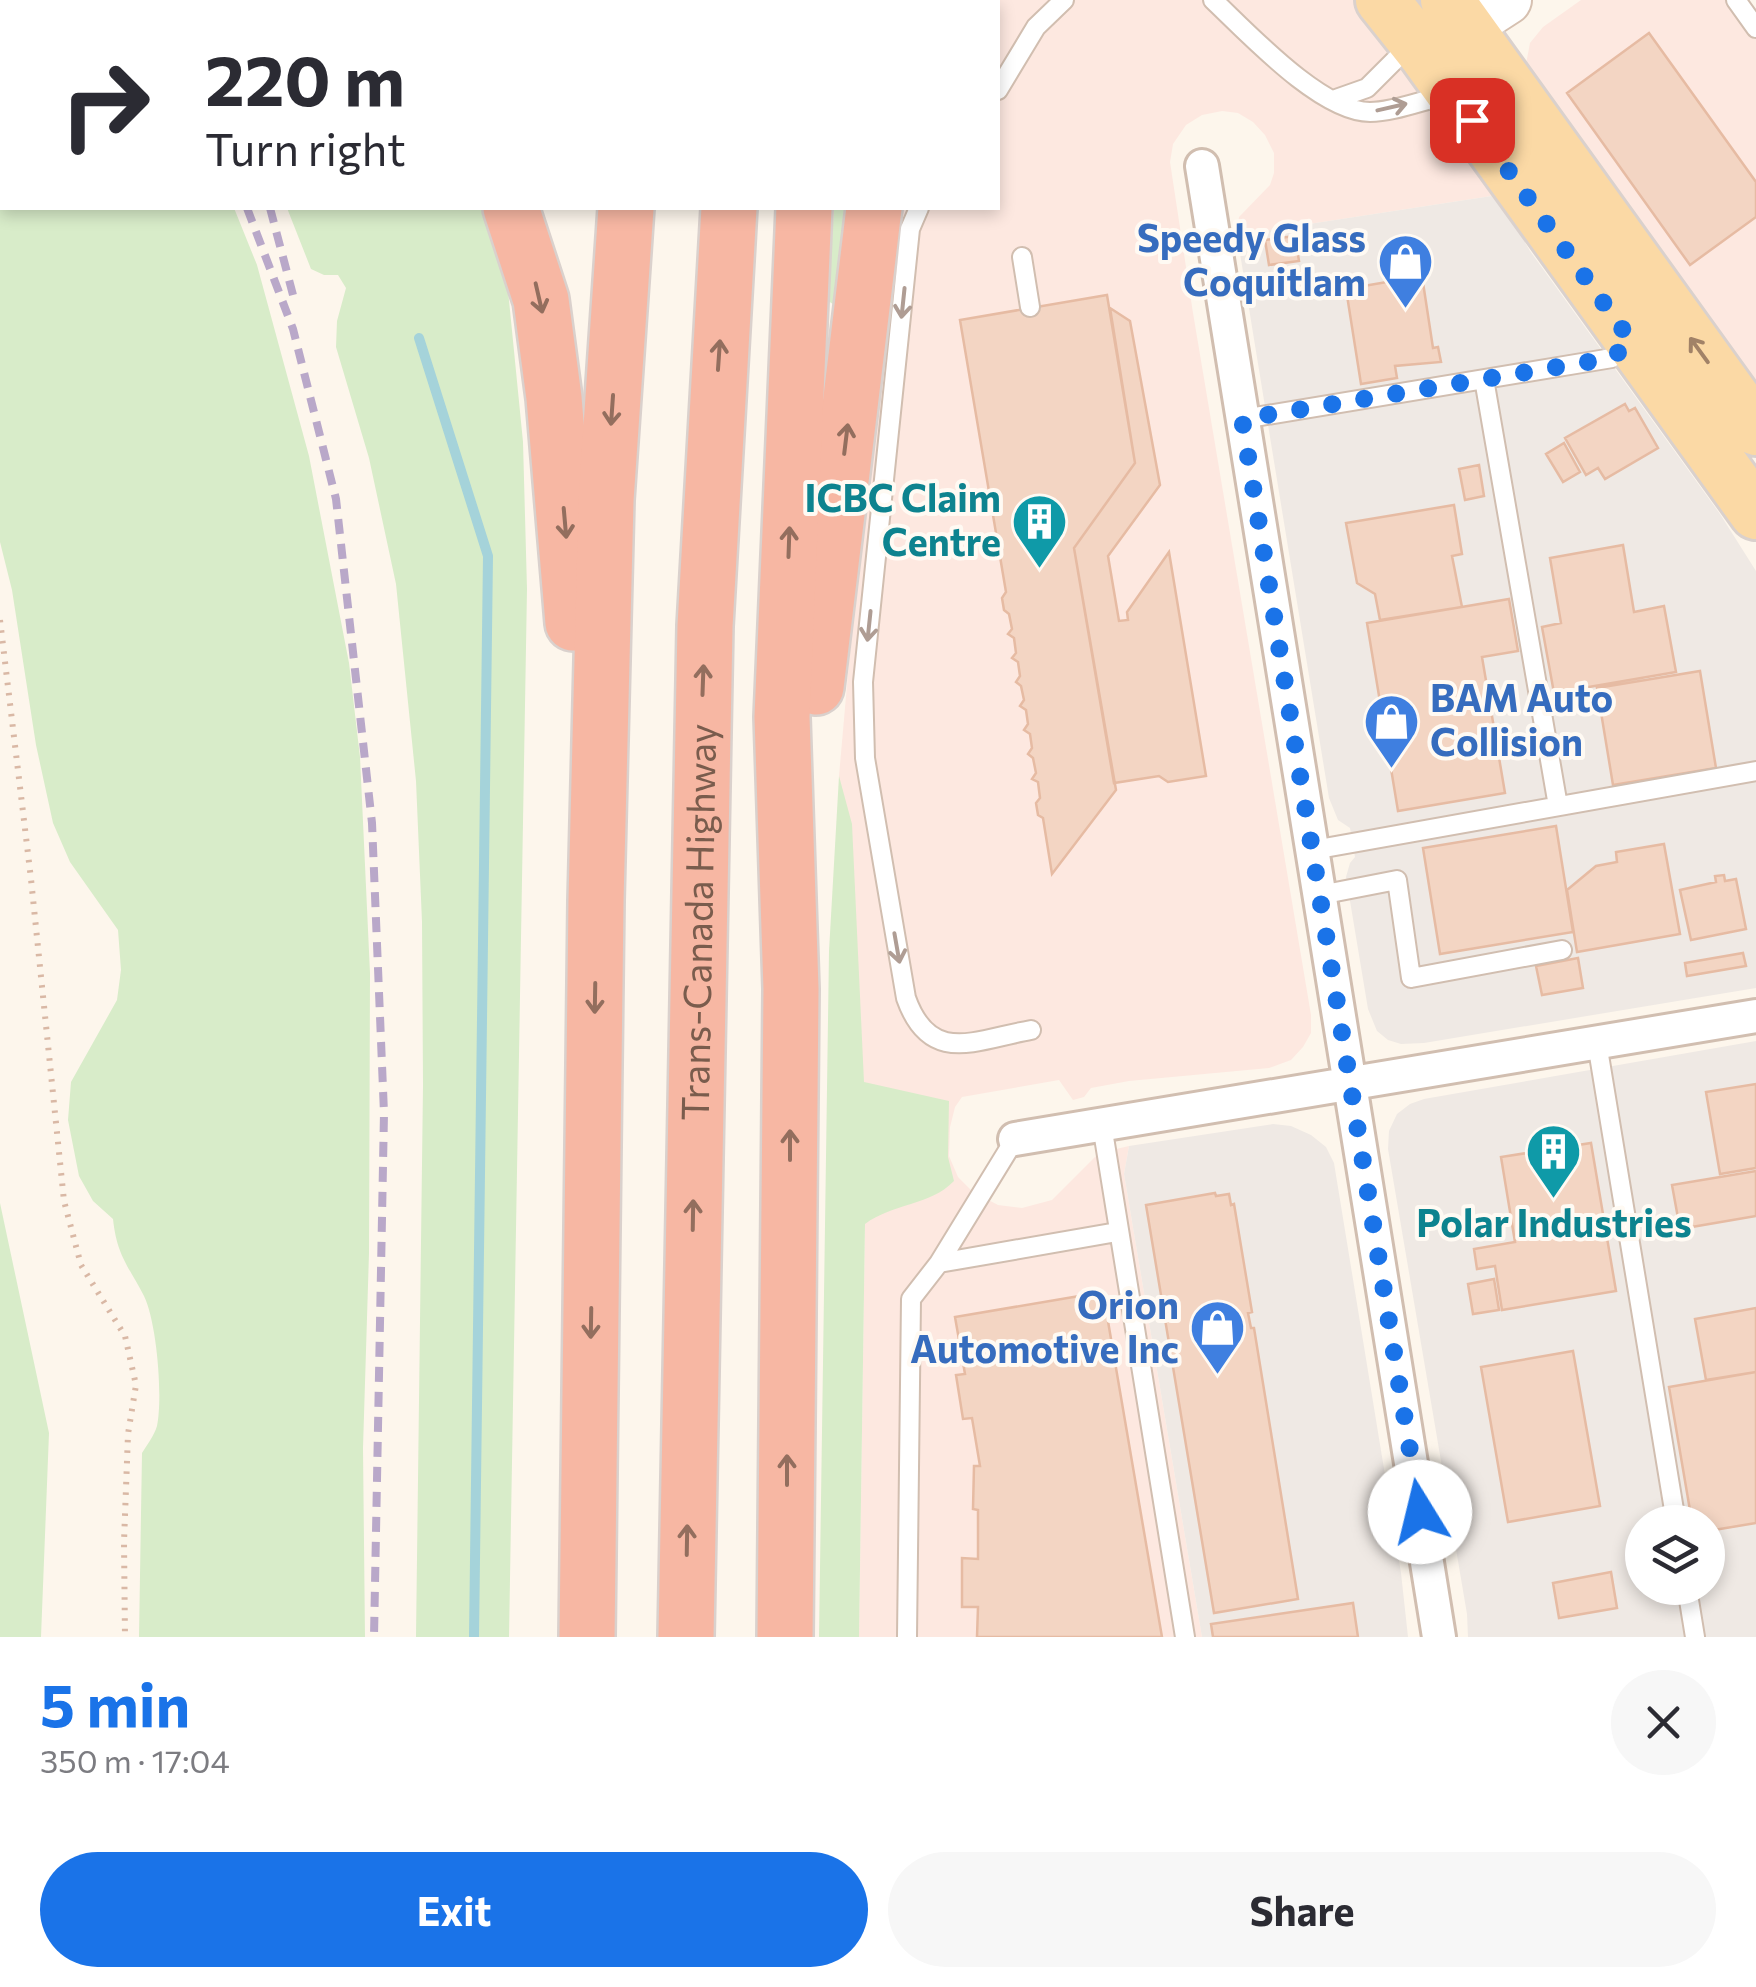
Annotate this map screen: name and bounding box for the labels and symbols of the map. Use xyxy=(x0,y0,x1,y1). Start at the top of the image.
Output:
pin xyxy=(1430,78,1515,163)
one-way arrow xyxy=(1375,97,1407,115)
place label: Speedy Glass Coquitlam xyxy=(1137,213,1366,304)
shop icon: Speedy Glass Coquitlam xyxy=(1375,231,1435,310)
one-way arrow xyxy=(531,281,549,313)
one-way arrow xyxy=(893,286,912,319)
one-way arrow xyxy=(1689,337,1710,364)
one-way arrow xyxy=(710,340,729,372)
one-way arrow xyxy=(603,393,622,425)
one-way arrow xyxy=(837,424,856,456)
place label: ICBC Claim Centre xyxy=(805,473,1001,564)
building icon: ICBC Claim Centre xyxy=(1010,491,1070,570)
one-way arrow xyxy=(555,507,574,539)
one-way arrow xyxy=(779,526,798,558)
one-way arrow xyxy=(859,610,878,642)
one-way arrow xyxy=(694,664,713,696)
place label: BAM Auto Collision xyxy=(1430,673,1613,764)
shop icon: BAM Auto Collision xyxy=(1361,691,1421,770)
street label: Trans-Canada Highway xyxy=(670,723,724,1121)
one-way arrow xyxy=(889,932,907,964)
one-way arrow xyxy=(586,982,604,1014)
building icon: Polar Industries xyxy=(1524,1121,1584,1200)
one-way arrow xyxy=(780,1129,799,1161)
place label: Polar Industries xyxy=(1416,1198,1692,1245)
one-way arrow xyxy=(684,1199,702,1232)
place label: Orion Automotive Inc xyxy=(910,1280,1179,1371)
shop icon: Orion Automotive Inc xyxy=(1188,1298,1248,1377)
one-way arrow xyxy=(582,1306,600,1339)
one-way arrow xyxy=(778,1454,796,1486)
position arrow xyxy=(1368,1460,1472,1564)
one-way arrow xyxy=(678,1524,697,1556)

